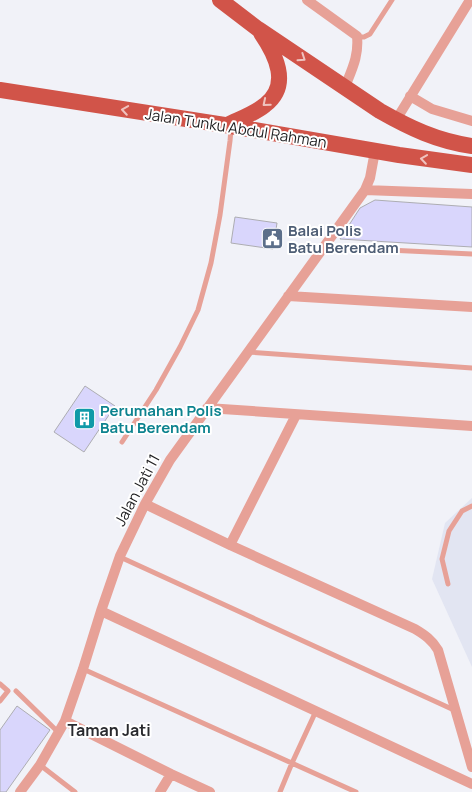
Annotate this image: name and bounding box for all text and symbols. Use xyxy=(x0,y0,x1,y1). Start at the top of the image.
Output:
one-way arrow xyxy=(297,52,306,62)
one-way arrow xyxy=(263,97,272,106)
street label: Jalan Tunku Abdul Rahman xyxy=(144,103,328,153)
one-way arrow xyxy=(121,105,130,115)
one-way arrow xyxy=(419,154,427,165)
place label: Balai Polis Batu Berendam xyxy=(288,220,399,258)
public building icon: Balai Polis Batu Berendam xyxy=(260,227,284,251)
place label: Perumahan Polis Batu Berendam xyxy=(100,400,222,438)
building icon: Perumahan Polis Batu Berendam xyxy=(72,407,96,431)
street label: Jalan Jati 11 xyxy=(109,450,165,530)
district label: Taman Jati xyxy=(67,719,151,741)

